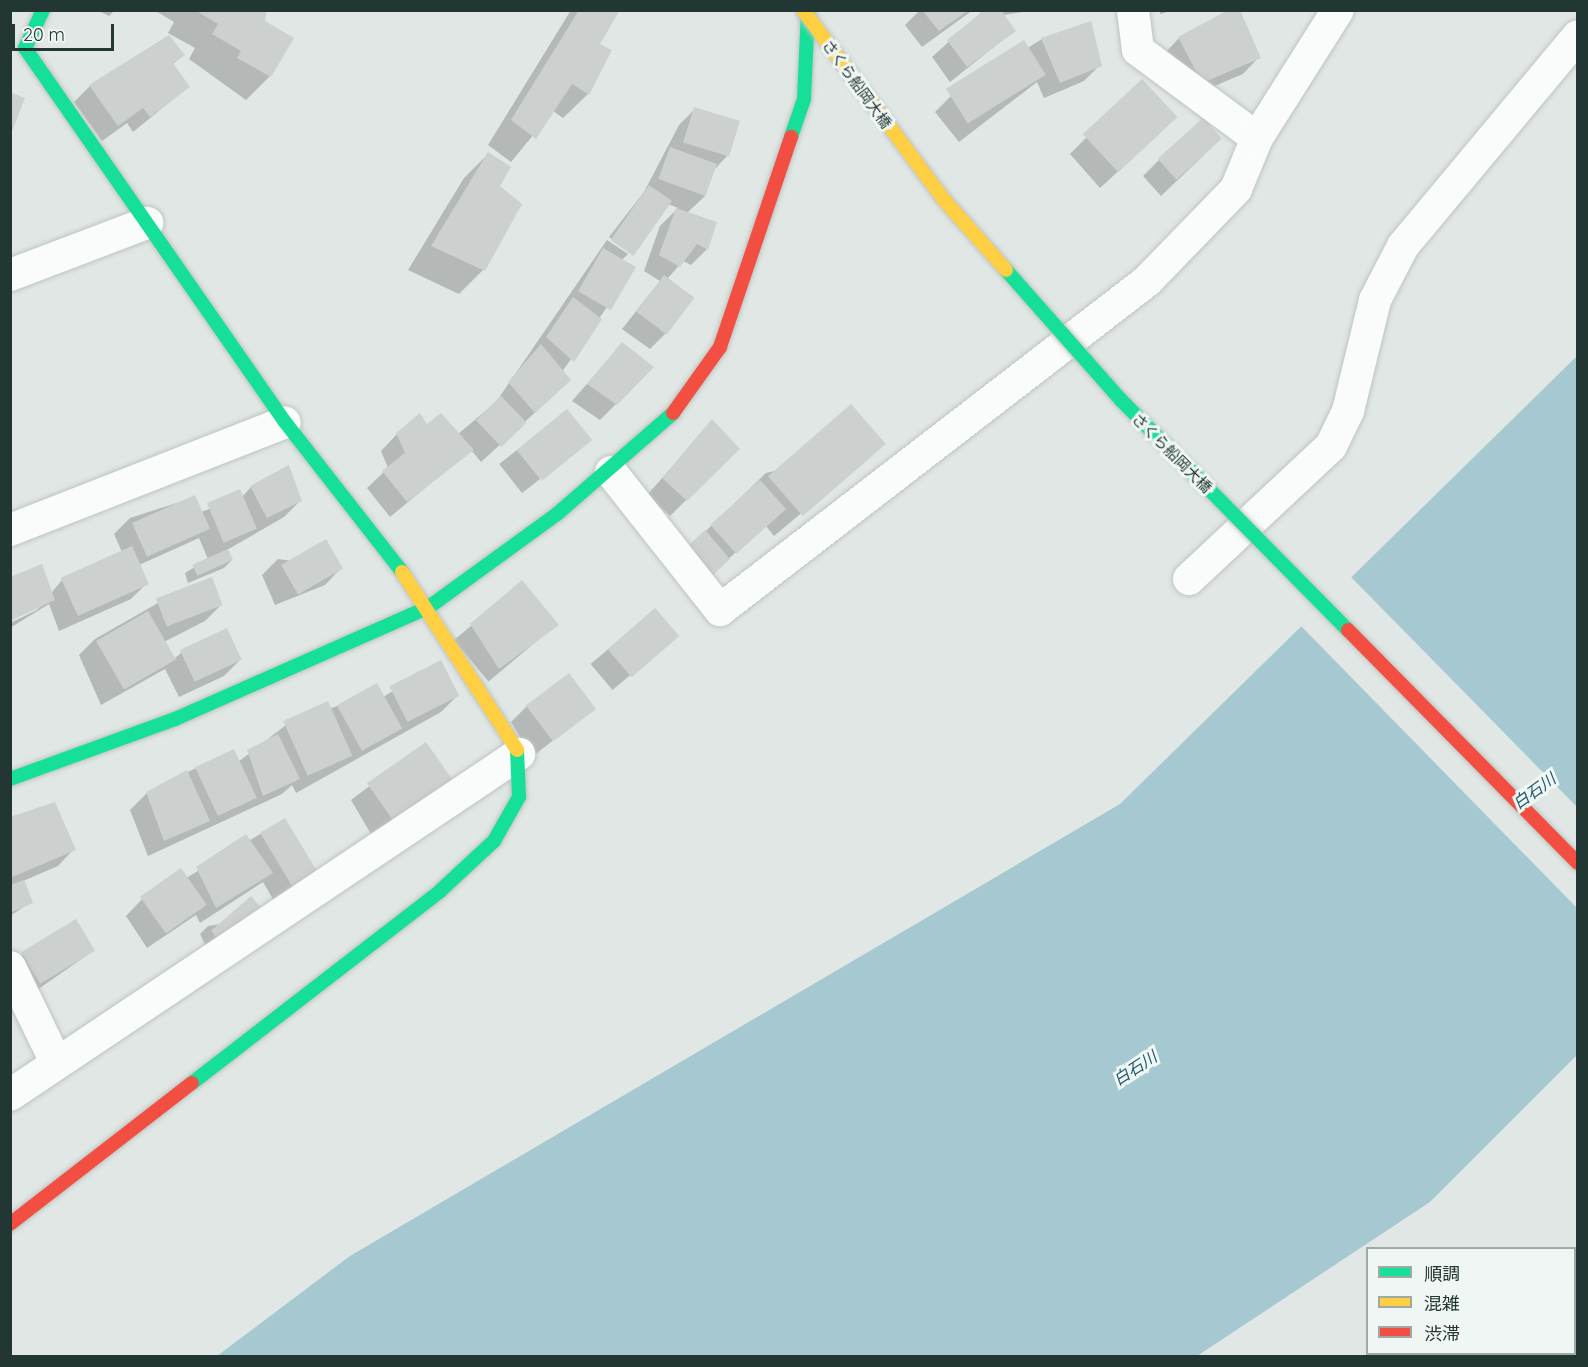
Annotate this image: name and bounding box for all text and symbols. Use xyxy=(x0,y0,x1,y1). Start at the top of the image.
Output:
scale bar xyxy=(15,12,117,50)
text: 20 m xyxy=(23,23,65,46)
street label: さくら船岡大橋 xyxy=(819,36,895,132)
street label: さくら船岡大橋 xyxy=(1129,410,1215,496)
water label: 白石川 xyxy=(1509,769,1559,813)
water label: 白石川 xyxy=(1110,1047,1160,1089)
legend xyxy=(1366,1247,1576,1355)
text: 順調 xyxy=(1424,1262,1460,1285)
text: 混雑 xyxy=(1424,1292,1460,1315)
text: 渋滞 xyxy=(1424,1322,1460,1345)

